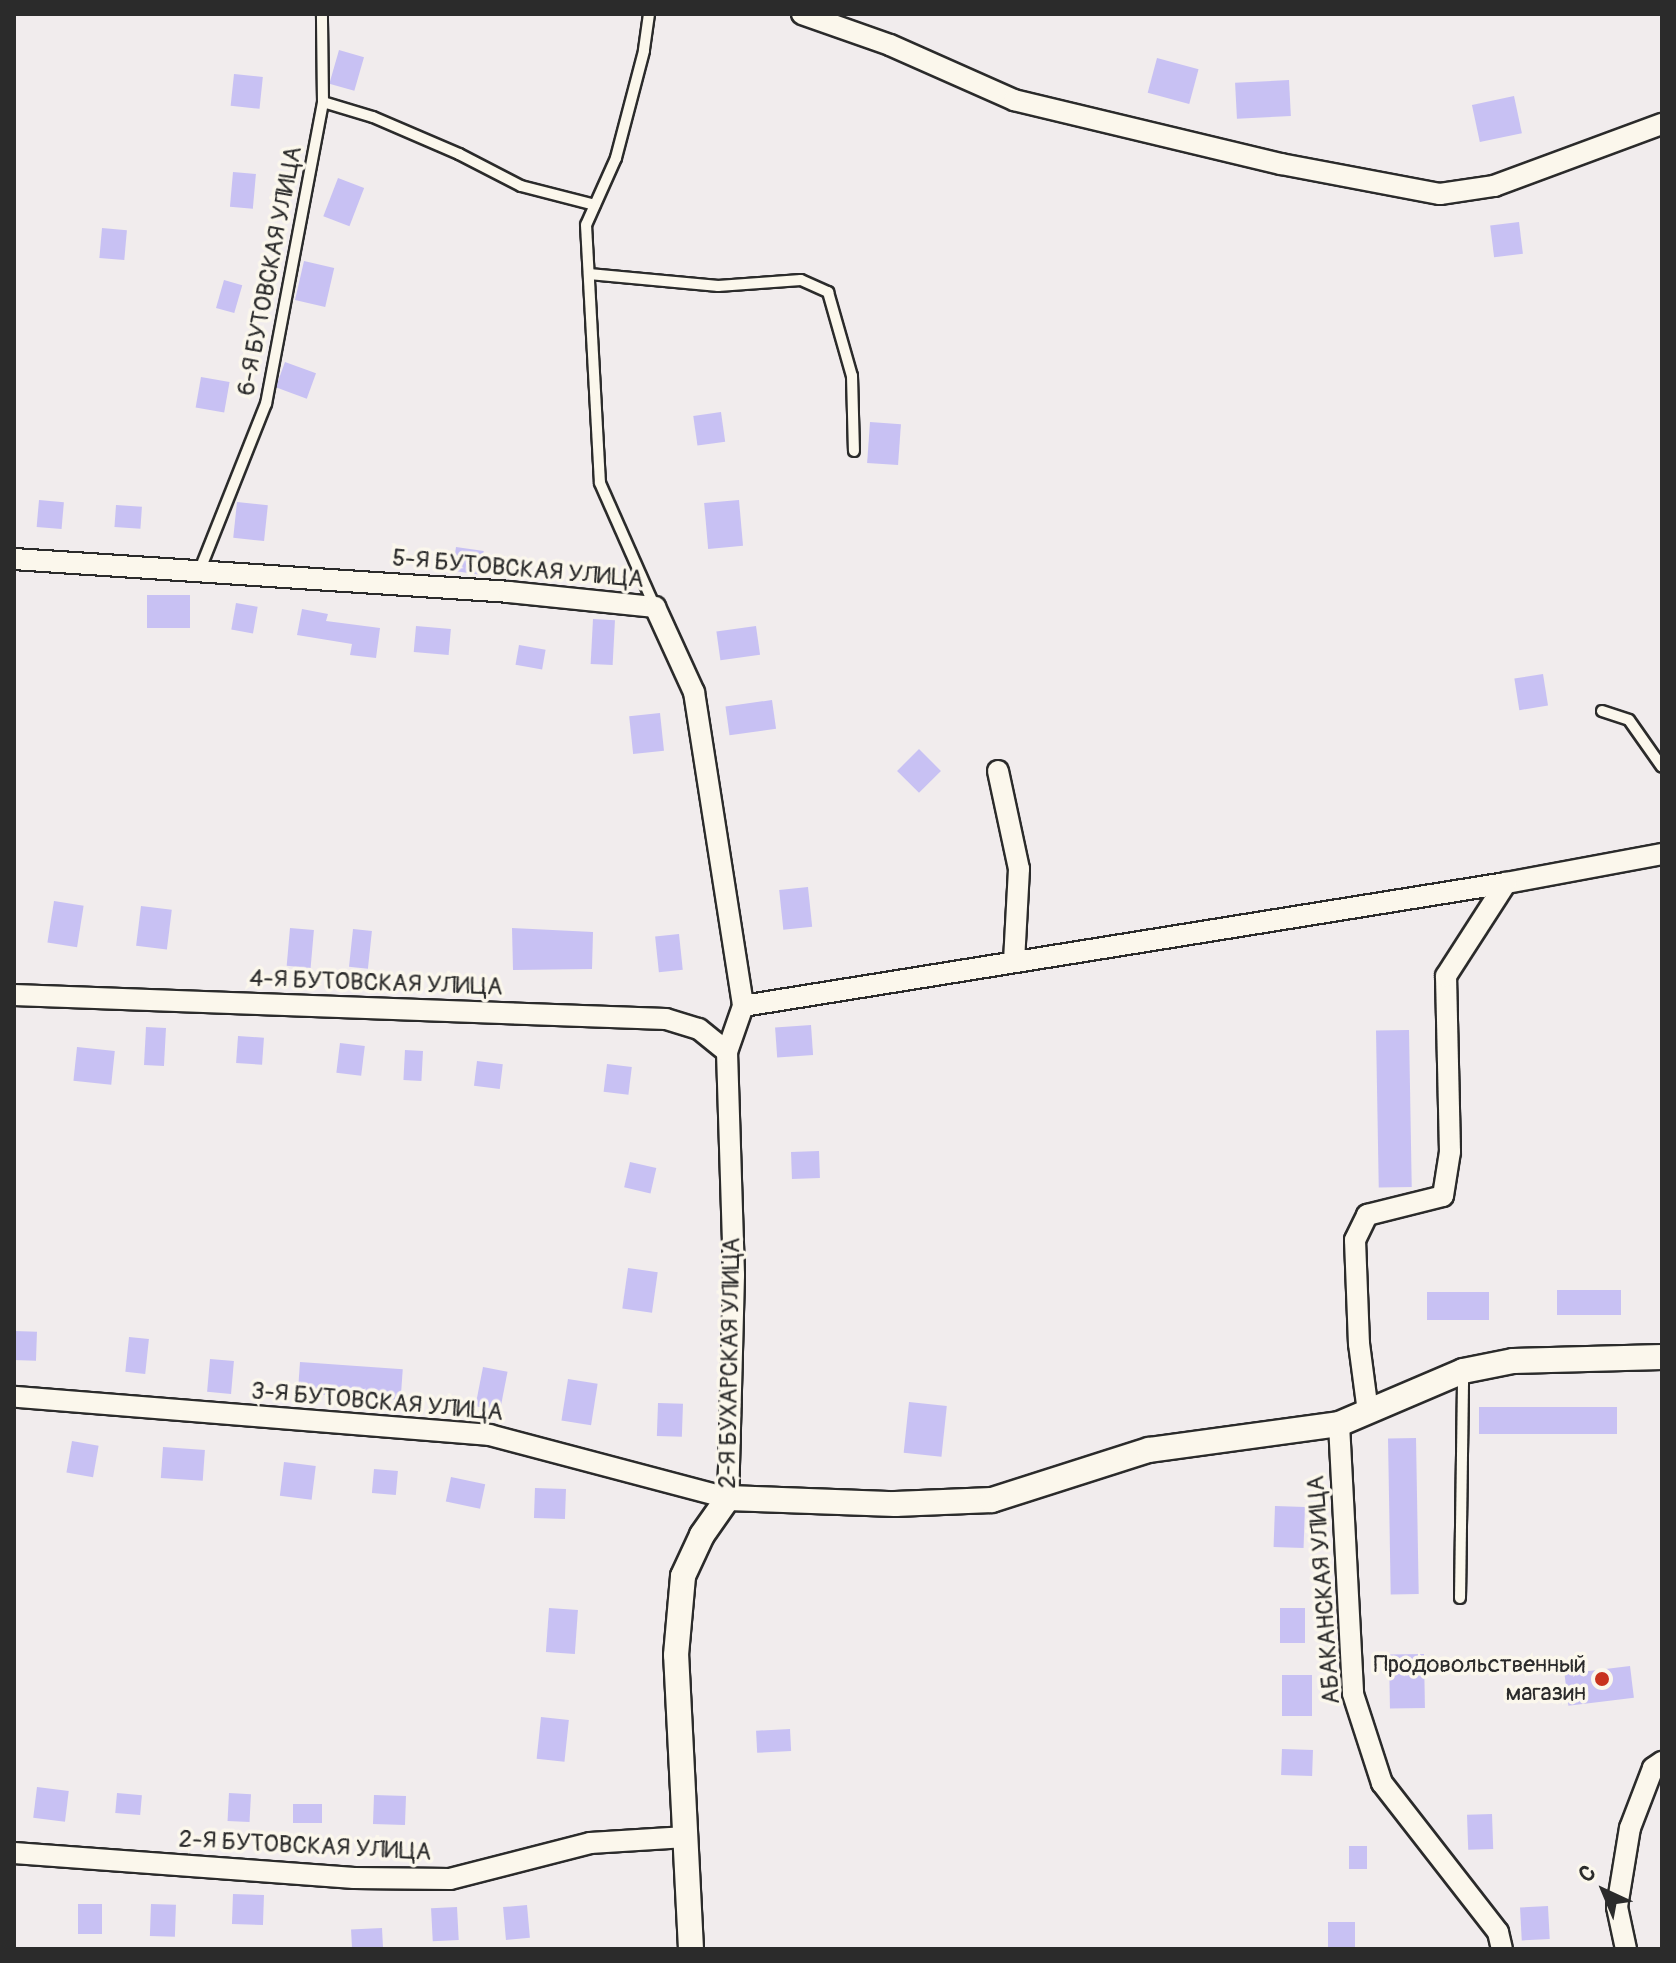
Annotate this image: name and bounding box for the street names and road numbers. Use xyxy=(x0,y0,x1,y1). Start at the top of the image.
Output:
street label: 6-Я БУТОВСКАЯ УЛИЦА xyxy=(232,144,308,398)
street label: 5-Я БУТОВСКАЯ УЛИЦА xyxy=(391,544,645,594)
street label: 4-Я БУТОВСКАЯ УЛИЦА xyxy=(249,964,503,1002)
street label: 2-Я БУХАРСКАЯ УЛИЦА xyxy=(713,1237,747,1489)
street label: 3-Я БУТОВСКАЯ УЛИЦА xyxy=(250,1377,504,1427)
street label: АБАКАНСКАЯ УЛИЦА xyxy=(1302,1475,1346,1705)
street label: 2-Я БУТОВСКАЯ УЛИЦА xyxy=(178,1825,432,1867)

